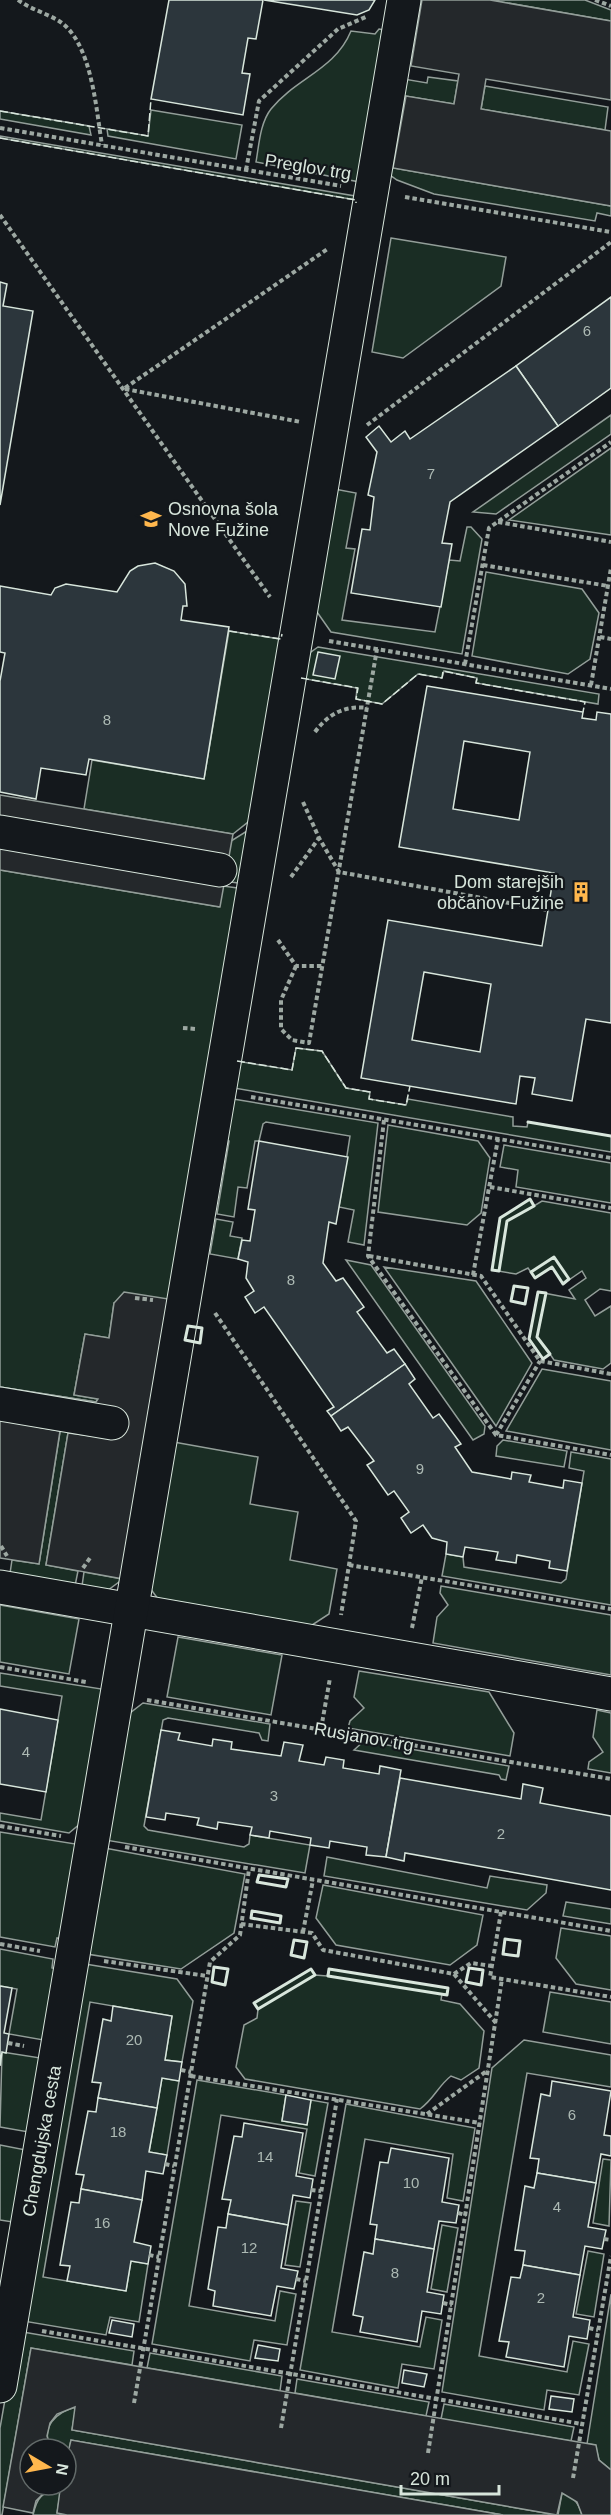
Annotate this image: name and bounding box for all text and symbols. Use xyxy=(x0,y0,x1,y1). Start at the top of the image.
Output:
street label: Preglov trg xyxy=(263,150,353,184)
house number: 6 xyxy=(583,322,591,339)
house number: 7 xyxy=(427,465,435,482)
place label: Osnovna šola Nove Fužine xyxy=(168,499,279,540)
school or university icon: Osnovna šola Nove Fužine xyxy=(139,507,163,531)
house number: 8 xyxy=(103,711,111,728)
place label: Dom starejših občanov Fužine xyxy=(437,872,564,913)
building icon: Dom starejših občanov Fužine xyxy=(569,880,593,904)
house number: 8 xyxy=(287,1271,295,1288)
house number: 9 xyxy=(416,1460,424,1477)
street label: Rusjanov trg xyxy=(312,1718,416,1756)
house number: 4 xyxy=(22,1743,30,1760)
house number: 3 xyxy=(270,1787,278,1804)
house number: 2 xyxy=(497,1825,505,1842)
house number: 20 xyxy=(126,2031,142,2048)
street label: Chengdujska cesta xyxy=(19,2063,65,2218)
house number: 6 xyxy=(568,2106,576,2123)
house number: 18 xyxy=(110,2123,126,2140)
house number: 14 xyxy=(257,2148,273,2165)
house number: 10 xyxy=(403,2174,419,2191)
house number: 4 xyxy=(553,2198,561,2215)
house number: 16 xyxy=(94,2214,110,2231)
house number: 12 xyxy=(241,2239,257,2256)
house number: 8 xyxy=(391,2264,399,2281)
house number: 2 xyxy=(537,2289,545,2306)
north arrow xyxy=(18,2437,78,2497)
scale bar xyxy=(401,2458,498,2496)
text: N xyxy=(53,2462,72,2477)
text: 20 m xyxy=(410,2469,450,2489)

